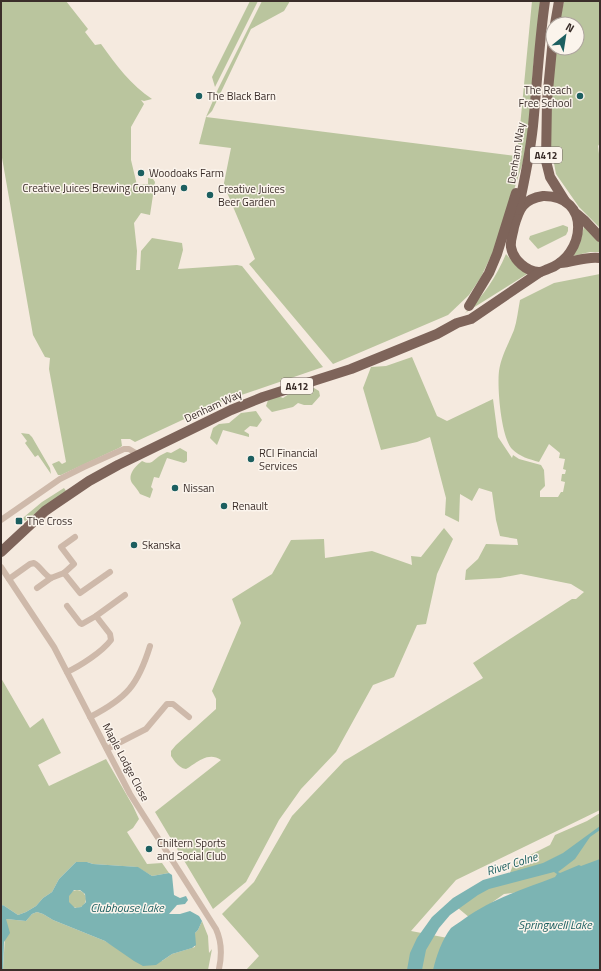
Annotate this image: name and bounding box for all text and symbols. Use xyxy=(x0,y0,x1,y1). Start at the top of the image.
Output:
north arrow xyxy=(545,16,585,56)
text: N xyxy=(563,19,577,36)
place label: The Reach Free School xyxy=(518,82,572,111)
place label: The Black Barn xyxy=(207,88,276,104)
marker: The Black Barn xyxy=(194,91,204,101)
marker: The Reach Free School xyxy=(575,91,585,101)
street label: Denham Way xyxy=(503,120,529,185)
road number: A412 xyxy=(530,147,562,163)
place label: Woodoaks Farm xyxy=(149,165,224,181)
marker: Woodoaks Farm xyxy=(136,168,146,178)
place label: Creative Juices Brewing Company xyxy=(23,180,177,196)
place label: Creative Juices Beer Garden xyxy=(218,181,285,210)
marker: Creative Juices Brewing Company xyxy=(179,183,189,193)
marker: Creative Juices Beer Garden xyxy=(205,190,215,200)
road number: A412 xyxy=(281,378,313,394)
street label: Denham Way xyxy=(182,385,245,426)
place label: RCI Financial Services xyxy=(259,445,318,474)
marker: RCI Financial Services xyxy=(246,454,256,464)
place label: Nissan xyxy=(183,480,215,496)
marker: Nissan xyxy=(170,483,180,493)
place label: Renault xyxy=(232,498,268,514)
marker: Renault xyxy=(219,501,229,511)
place label: The Cross xyxy=(27,513,72,529)
marker: The Cross xyxy=(14,516,24,526)
place label: Skanska xyxy=(142,537,181,553)
marker: Skanska xyxy=(129,540,139,550)
street label: Maple Lodge Close xyxy=(99,720,154,804)
place label: Chiltern Sports and Social Club xyxy=(157,835,226,864)
marker: Chiltern Sports and Social Club xyxy=(144,844,154,854)
water label: River Colne xyxy=(484,846,541,880)
water label: Clubhouse Lake xyxy=(90,898,165,917)
water label: Springwell Lake xyxy=(518,915,593,934)

